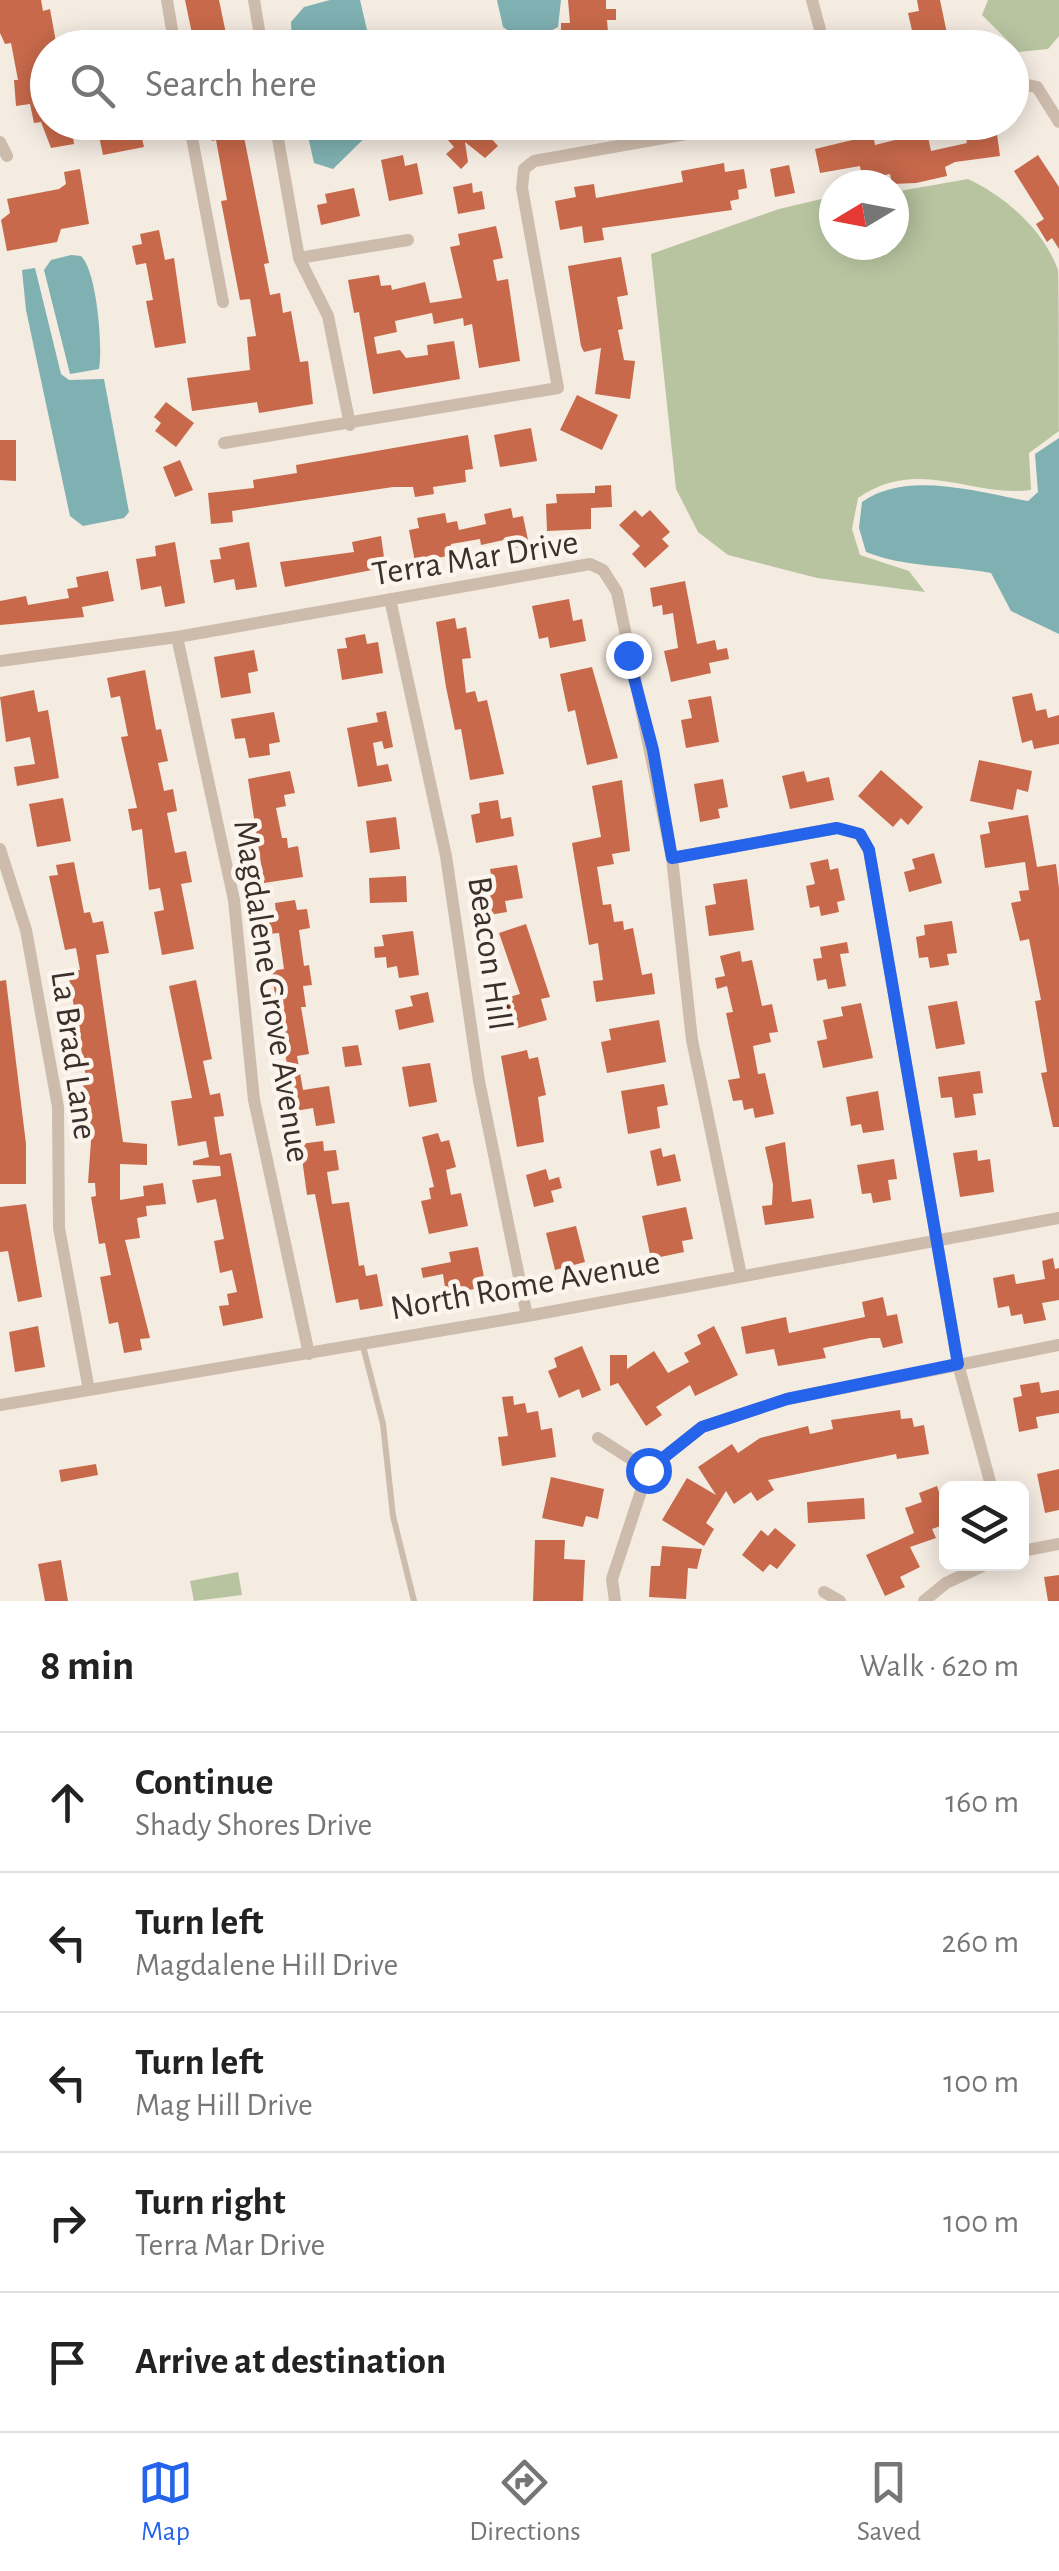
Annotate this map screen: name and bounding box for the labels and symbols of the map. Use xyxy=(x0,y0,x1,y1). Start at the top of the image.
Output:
north arrow xyxy=(819,170,909,260)
street label: Terra Mar Drive xyxy=(370,525,581,592)
route end xyxy=(606,633,652,679)
street label: Magdalene Grove Avenue xyxy=(227,818,316,1165)
street label: Beacon Hill xyxy=(461,874,518,1032)
street label: La Brad Lane xyxy=(44,968,103,1142)
street label: North Rome Avenue xyxy=(388,1245,663,1326)
route start xyxy=(626,1448,672,1494)

